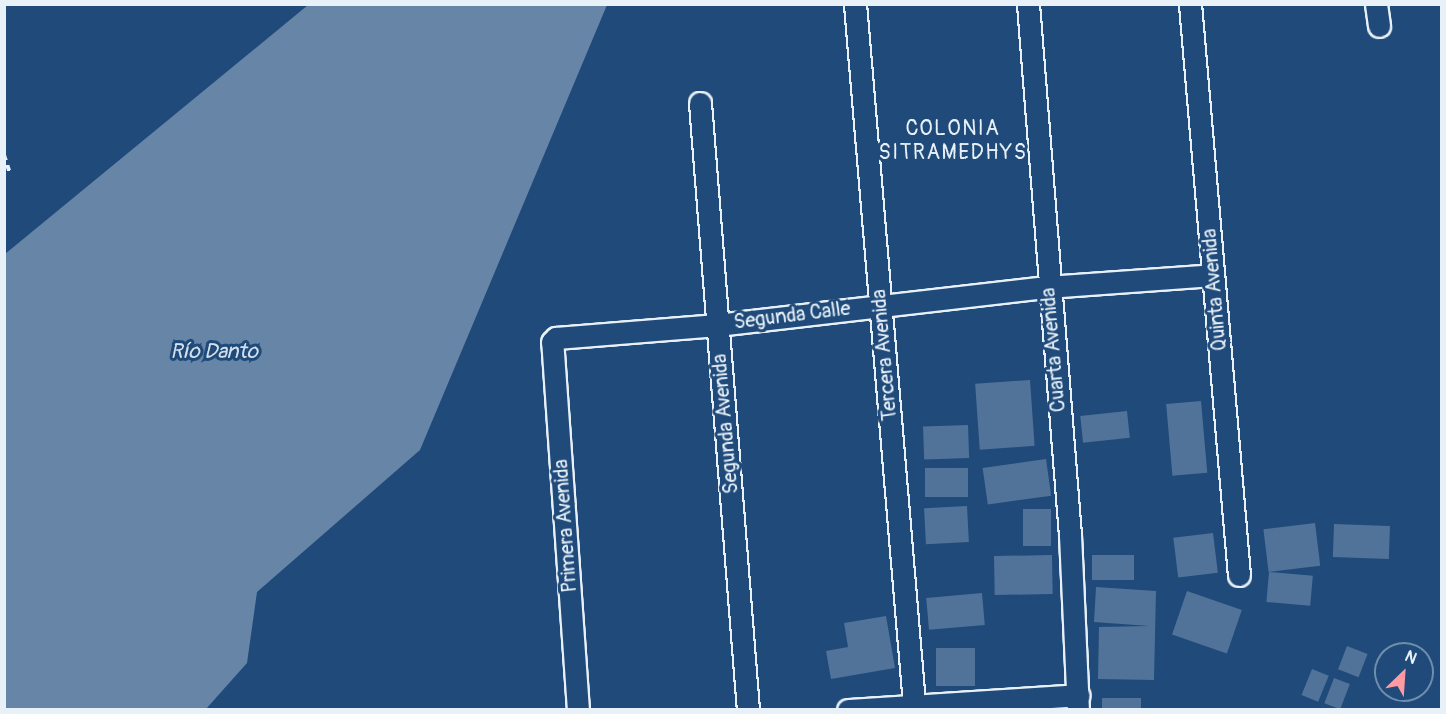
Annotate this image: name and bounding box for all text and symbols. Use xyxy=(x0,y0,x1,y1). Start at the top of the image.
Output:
district label: COLONIA SITRAMEDHYS xyxy=(878,116,1028,166)
street label: Quinta Avenida xyxy=(1197,228,1231,352)
street label: Cuarta Avenida xyxy=(1036,287,1070,413)
street label: Tercera Avenida xyxy=(866,288,902,422)
street label: Segunda Calle xyxy=(732,296,852,334)
water label: Río Danto xyxy=(170,339,258,365)
street label: Segunda Avenida xyxy=(707,353,743,495)
street label: Primera Avenida xyxy=(548,459,582,593)
north arrow xyxy=(1374,642,1434,702)
text: N xyxy=(1402,646,1420,669)

